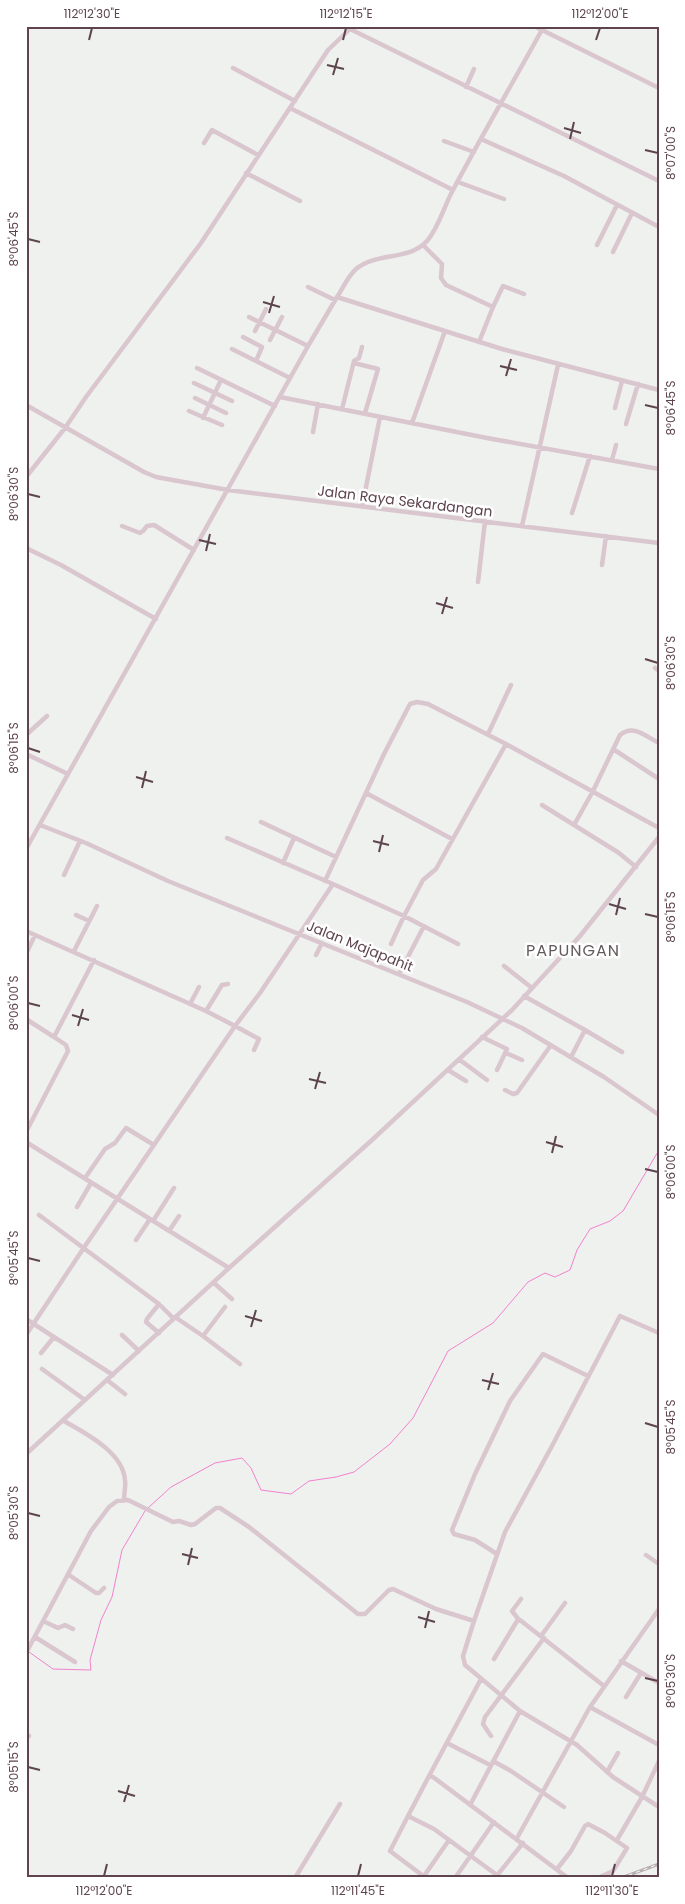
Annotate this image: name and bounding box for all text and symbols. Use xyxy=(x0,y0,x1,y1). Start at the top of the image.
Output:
text: 112°12'30"E xyxy=(64,5,120,22)
text: 112°12'15"E xyxy=(319,5,373,22)
text: 112°12'00"E xyxy=(572,5,628,22)
text: 8°07'00"S xyxy=(662,126,679,180)
text: 8°06'45"S xyxy=(5,211,22,267)
text: 8°06'45"S xyxy=(662,380,679,436)
text: 8°06'30"S xyxy=(5,467,22,521)
street label: Jalan Raya Sekardangan xyxy=(316,480,494,522)
text: 8°06'30"S xyxy=(662,636,679,690)
text: 8°06'15"S xyxy=(5,722,22,774)
text: 8°06'15"S xyxy=(662,891,679,943)
street label: Jalan Majapahit xyxy=(304,915,416,977)
district label: PAPUNGAN xyxy=(526,939,620,962)
text: 8°06'00"S xyxy=(5,975,22,1031)
text: 8°06'00"S xyxy=(662,1144,679,1200)
text: 8°05'45"S xyxy=(5,1230,22,1286)
text: 8°05'45"S xyxy=(662,1399,679,1455)
text: 8°05'30"S xyxy=(5,1486,22,1540)
text: 8°05'30"S xyxy=(662,1654,679,1708)
text: 8°05'15"S xyxy=(5,1741,22,1793)
text: 112°12'00"E xyxy=(76,1882,132,1899)
text: 112°11'45"E xyxy=(331,1882,385,1899)
text: 112°11'30"E xyxy=(585,1882,639,1899)

